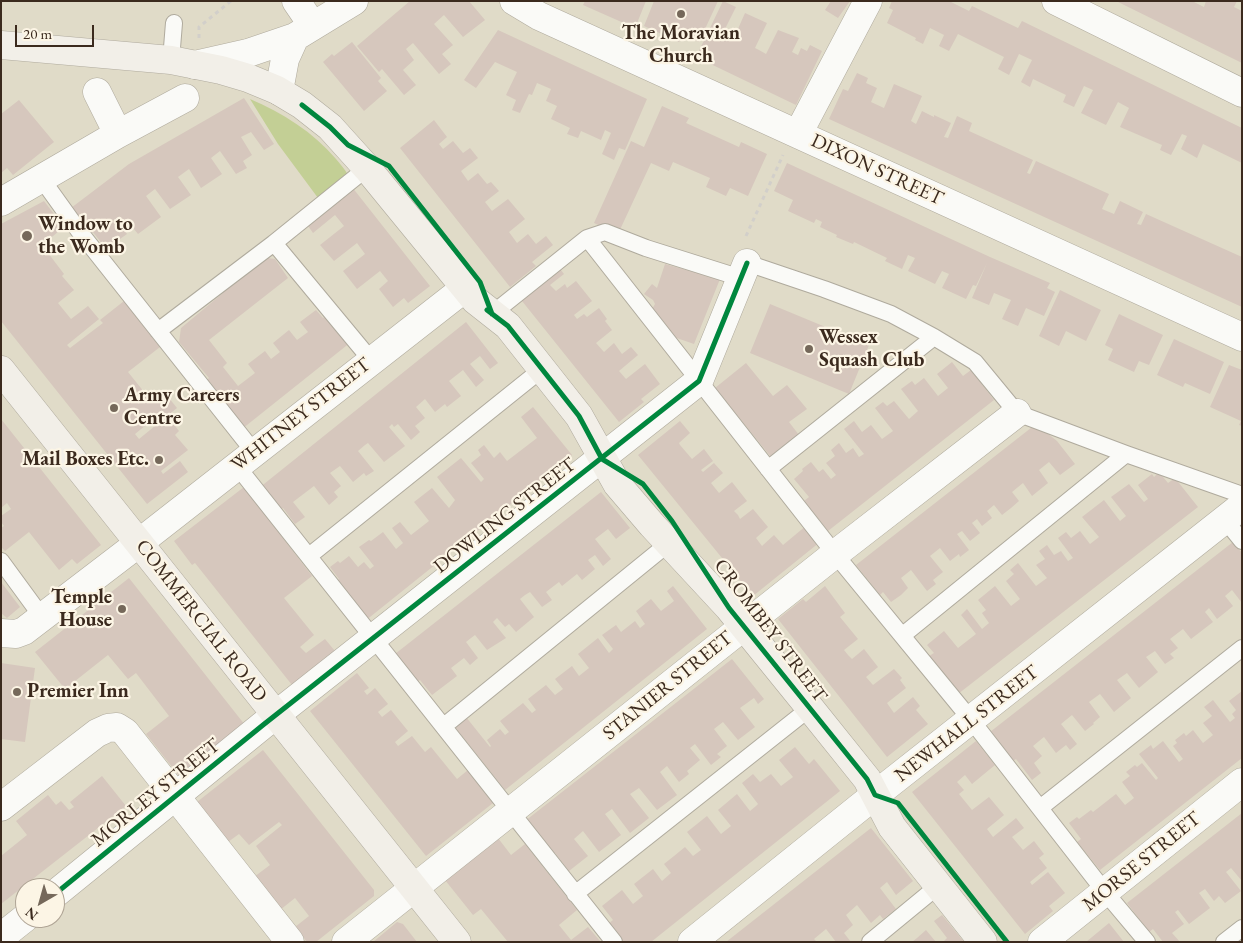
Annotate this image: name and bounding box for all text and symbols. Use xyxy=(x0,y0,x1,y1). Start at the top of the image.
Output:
marker: The Moravian Church xyxy=(675,8,687,20)
scale bar xyxy=(18,15,96,47)
place label: The Moravian Church xyxy=(622,22,740,69)
text: 20 m xyxy=(23,24,52,43)
street label: DIXON STREET xyxy=(807,129,947,211)
place label: Window to the Womb xyxy=(38,213,133,260)
marker: Window to the Womb xyxy=(20,229,34,243)
place label: Wessex Squash Club xyxy=(819,326,924,373)
marker: Wessex Squash Club xyxy=(803,343,815,355)
street label: WHITNEY STREET xyxy=(227,353,375,477)
place label: Army Careers Centre xyxy=(124,384,239,431)
marker: Army Careers Centre xyxy=(108,402,120,414)
place label: Mail Boxes Etc. xyxy=(22,448,149,472)
street label: DOWLING STREET xyxy=(429,453,581,579)
marker: Mail Boxes Etc. xyxy=(153,454,165,466)
street label: COMMERCIAL ROAD xyxy=(130,535,272,707)
street label: CROMBEY STREET xyxy=(708,555,832,707)
place label: Temple House xyxy=(51,586,112,633)
marker: Temple House xyxy=(116,603,128,615)
street label: STANIER STREET xyxy=(598,626,738,746)
street label: NEWHALL STREET xyxy=(890,660,1044,788)
place label: Premier Inn xyxy=(27,680,129,704)
marker: Premier Inn xyxy=(11,686,23,698)
street label: MORLEY STREET xyxy=(87,734,225,852)
street label: MORSE STREET xyxy=(1078,807,1206,917)
north arrow xyxy=(15,878,65,928)
text: N xyxy=(21,903,41,925)

